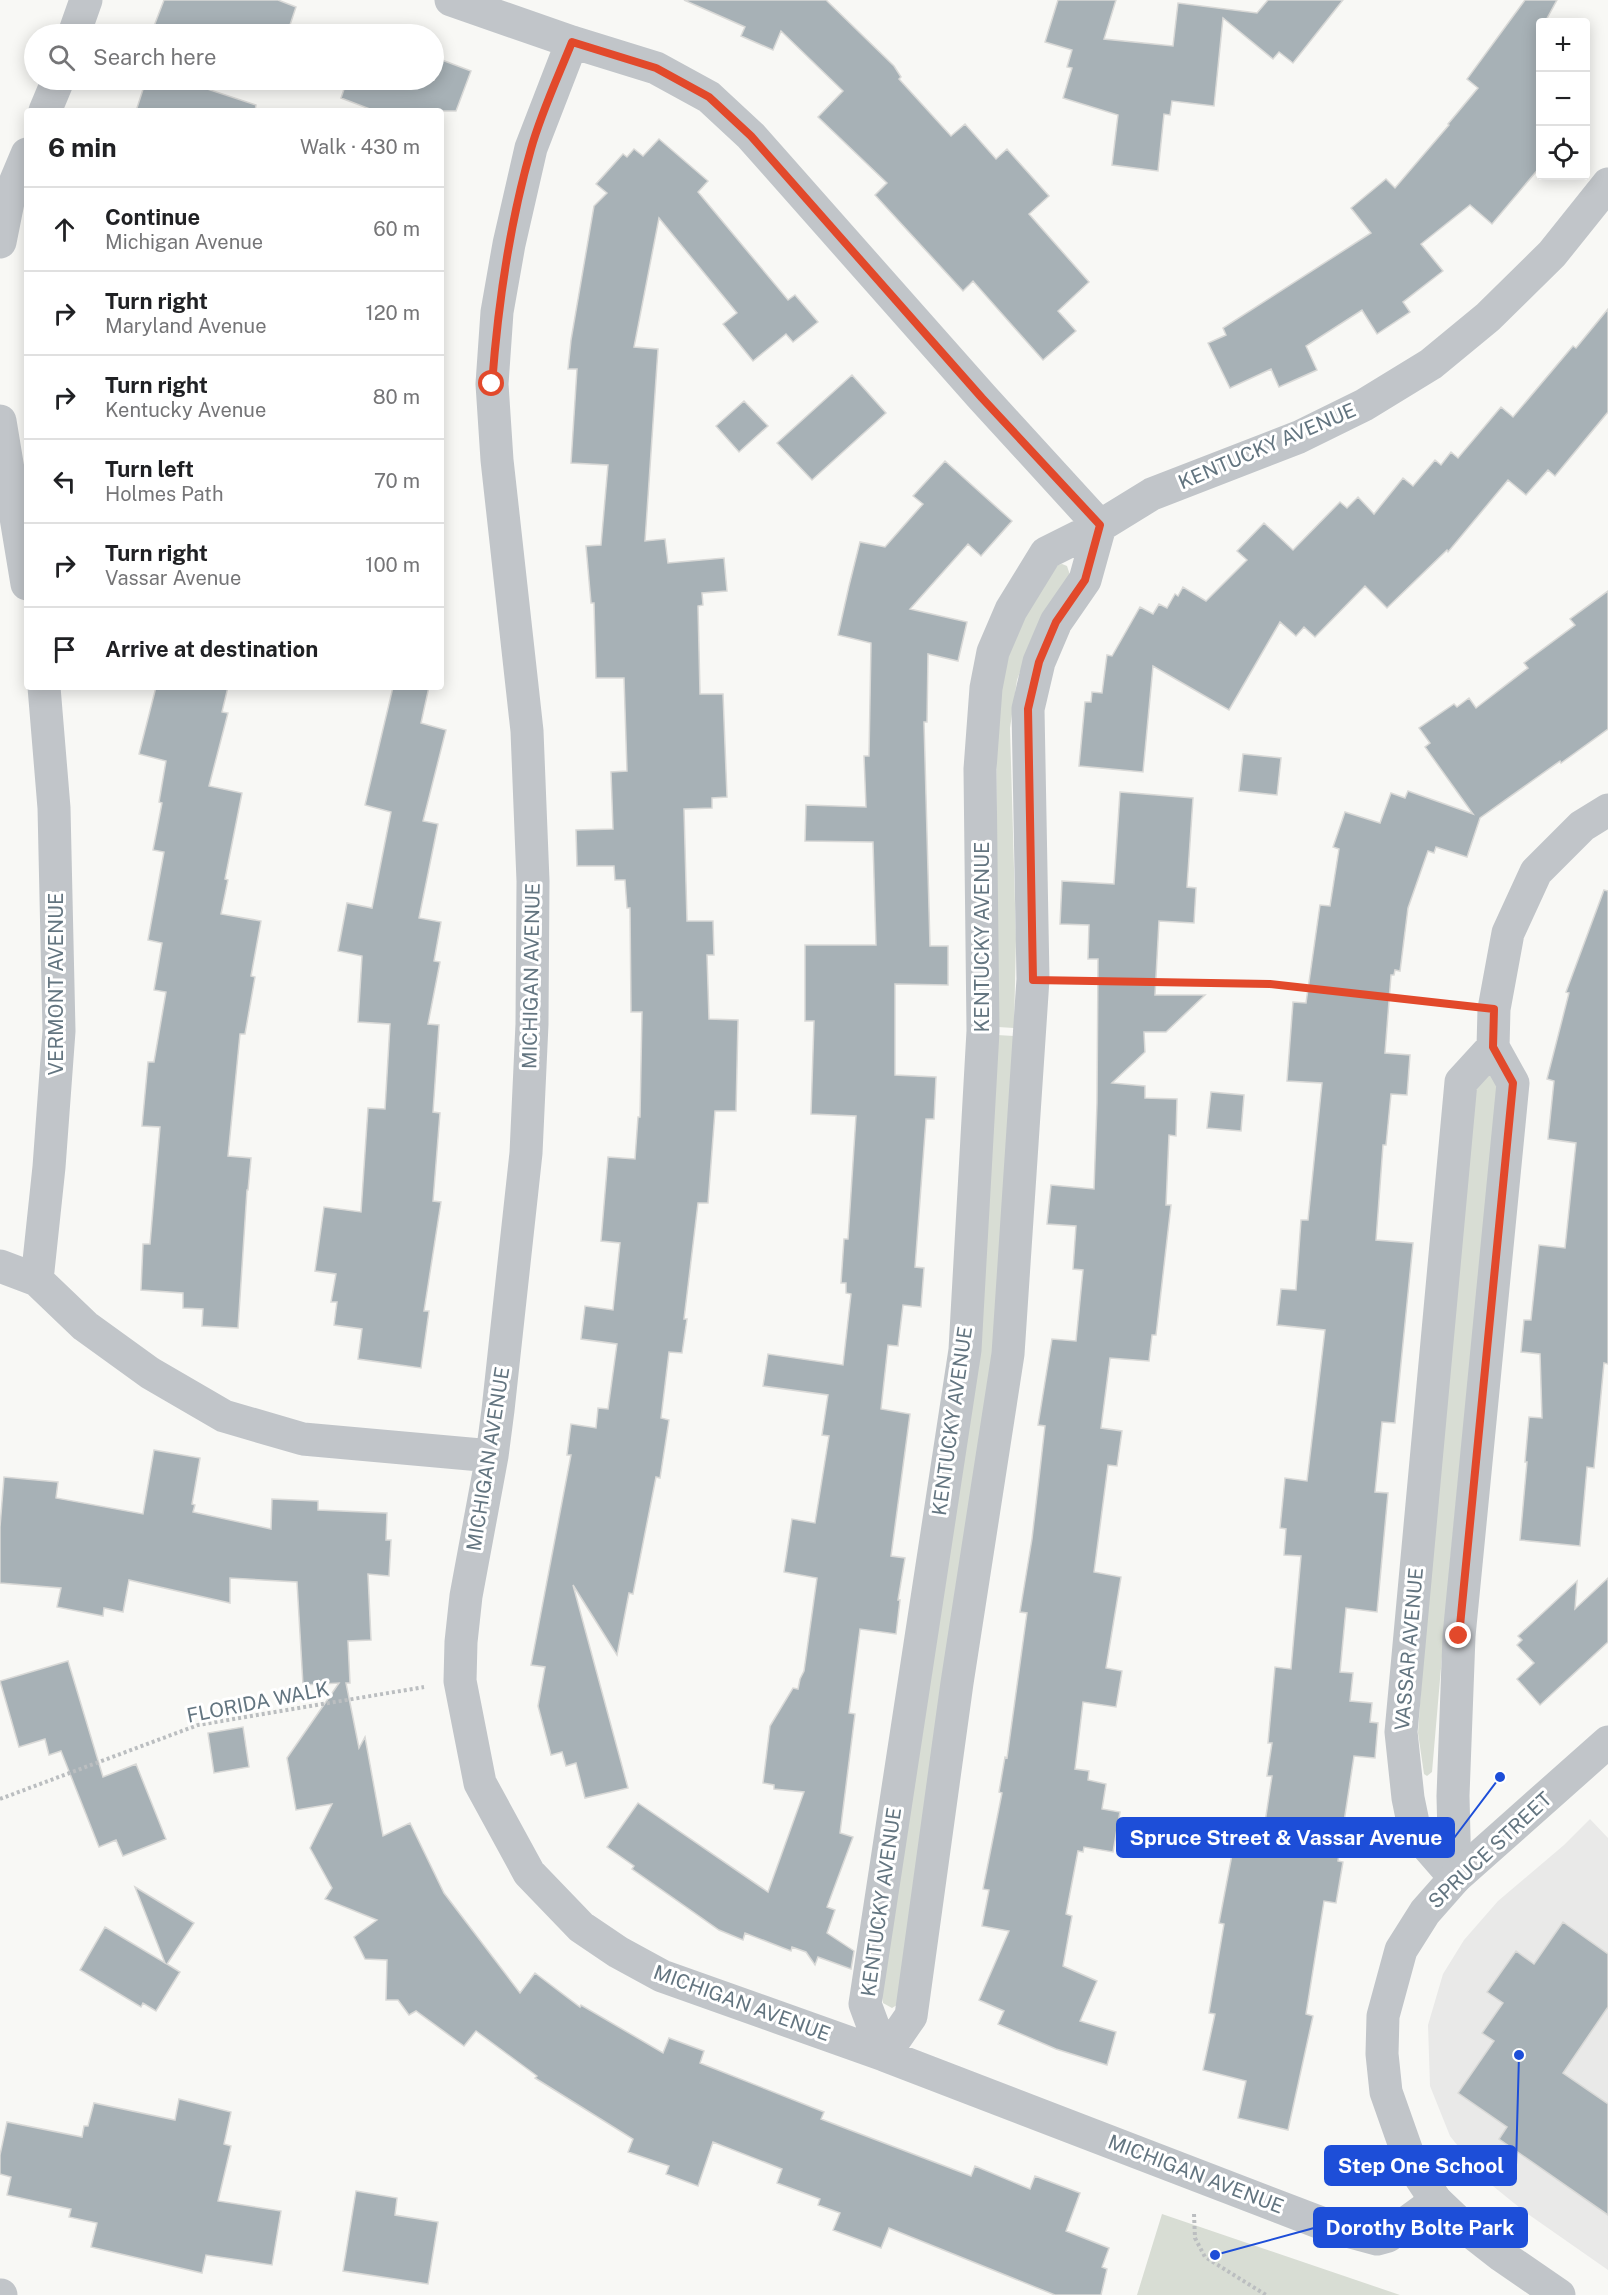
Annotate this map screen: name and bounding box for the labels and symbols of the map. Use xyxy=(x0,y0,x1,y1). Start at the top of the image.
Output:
route start xyxy=(478,370,504,396)
street label: KENTUCKY AVENUE xyxy=(1175,398,1359,494)
street label: KENTUCKY AVENUE xyxy=(970,842,994,1032)
street label: MICHIGAN AVENUE xyxy=(517,883,545,1069)
street label: VERMONT AVENUE xyxy=(44,892,68,1076)
street label: KENTUCKY AVENUE xyxy=(927,1325,977,1517)
street label: MICHIGAN AVENUE xyxy=(462,1365,514,1553)
street label: VASSAR AVENUE xyxy=(1390,1566,1428,1732)
route end xyxy=(1445,1622,1471,1648)
street label: FLORIDA WALK xyxy=(185,1676,331,1728)
street label: SPRUCE STREET xyxy=(1423,1787,1557,1913)
street label: KENTUCKY AVENUE xyxy=(856,1806,906,1998)
callout: Spruce Street & Vassar Avenue xyxy=(1117,1818,1454,1857)
text: Spruce Street & Vassar Avenue xyxy=(1130,1825,1442,1850)
street label: MICHIGAN AVENUE xyxy=(650,1960,834,2046)
street label: MICHIGAN AVENUE xyxy=(1105,2129,1287,2219)
callout: Step One School xyxy=(1325,2146,1516,2185)
text: Step One School xyxy=(1338,2153,1504,2178)
callout: Dorothy Bolte Park xyxy=(1314,2208,1527,2247)
text: Dorothy Bolte Park xyxy=(1326,2215,1514,2240)

